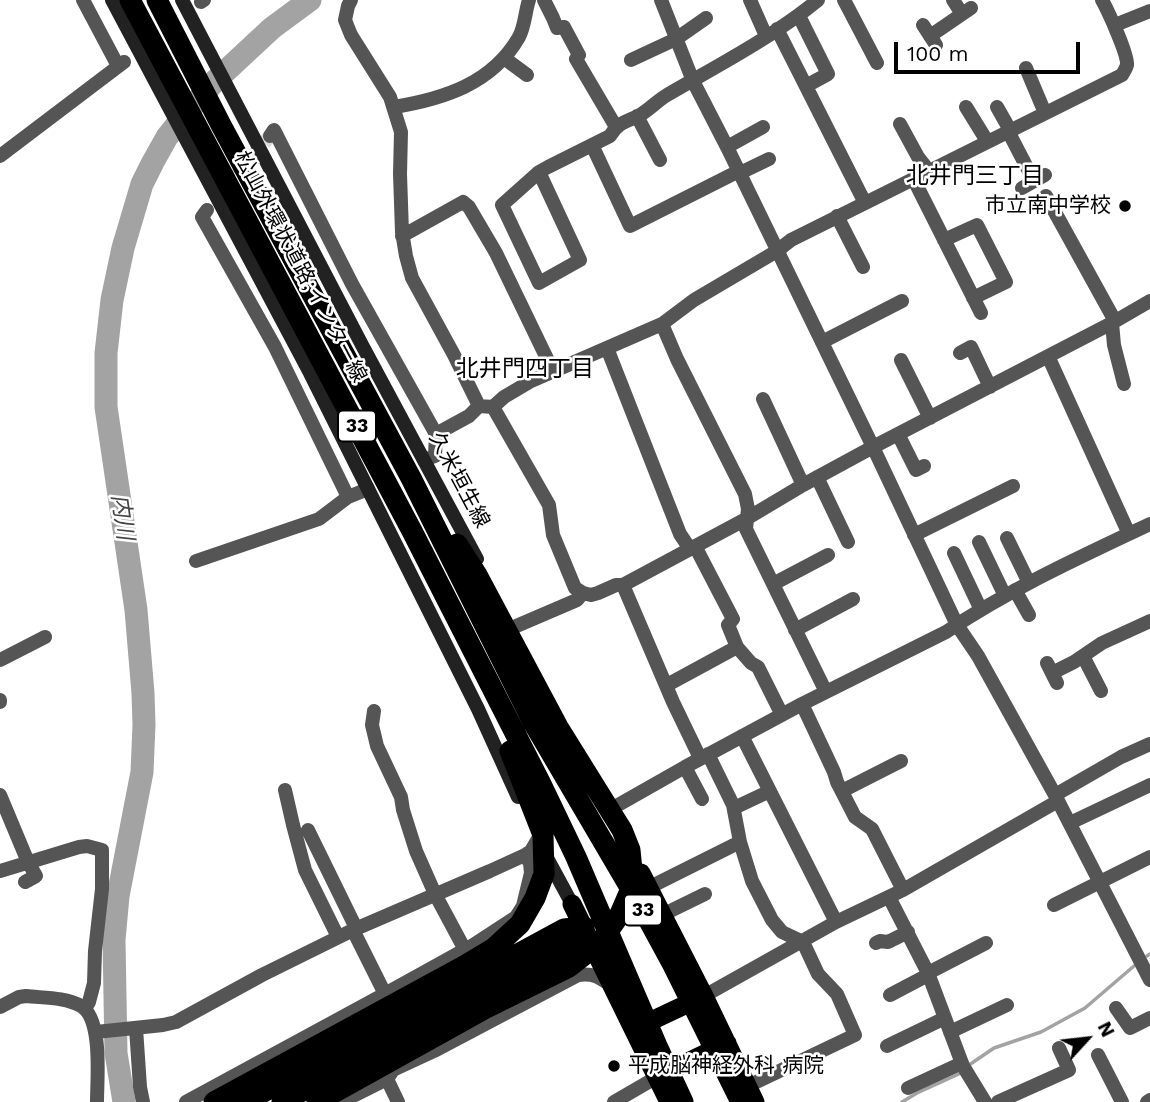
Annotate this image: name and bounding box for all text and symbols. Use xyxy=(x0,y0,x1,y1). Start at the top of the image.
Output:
scale bar xyxy=(898,28,1084,72)
text: 100 m xyxy=(907,41,969,66)
street label: 松山外環状道路;インター線 xyxy=(228,147,372,387)
district label: 北井門三丁目 xyxy=(906,162,1044,190)
place label: 市立南中学校 xyxy=(985,193,1111,219)
marker: 市立南中学校 xyxy=(1117,198,1133,214)
district label: 北井門四丁目 xyxy=(456,355,594,383)
road number: 33 xyxy=(338,410,376,442)
street label: 久米垣生線 xyxy=(423,428,495,532)
water label: 内川 xyxy=(105,492,139,542)
road number: 33 xyxy=(624,894,662,926)
north arrow xyxy=(1052,1004,1122,1074)
text: N xyxy=(1093,1018,1120,1041)
place label: 平成脳神経外科 病院 xyxy=(628,1053,824,1079)
marker: 平成脳神経外科 病院 xyxy=(606,1058,622,1074)

